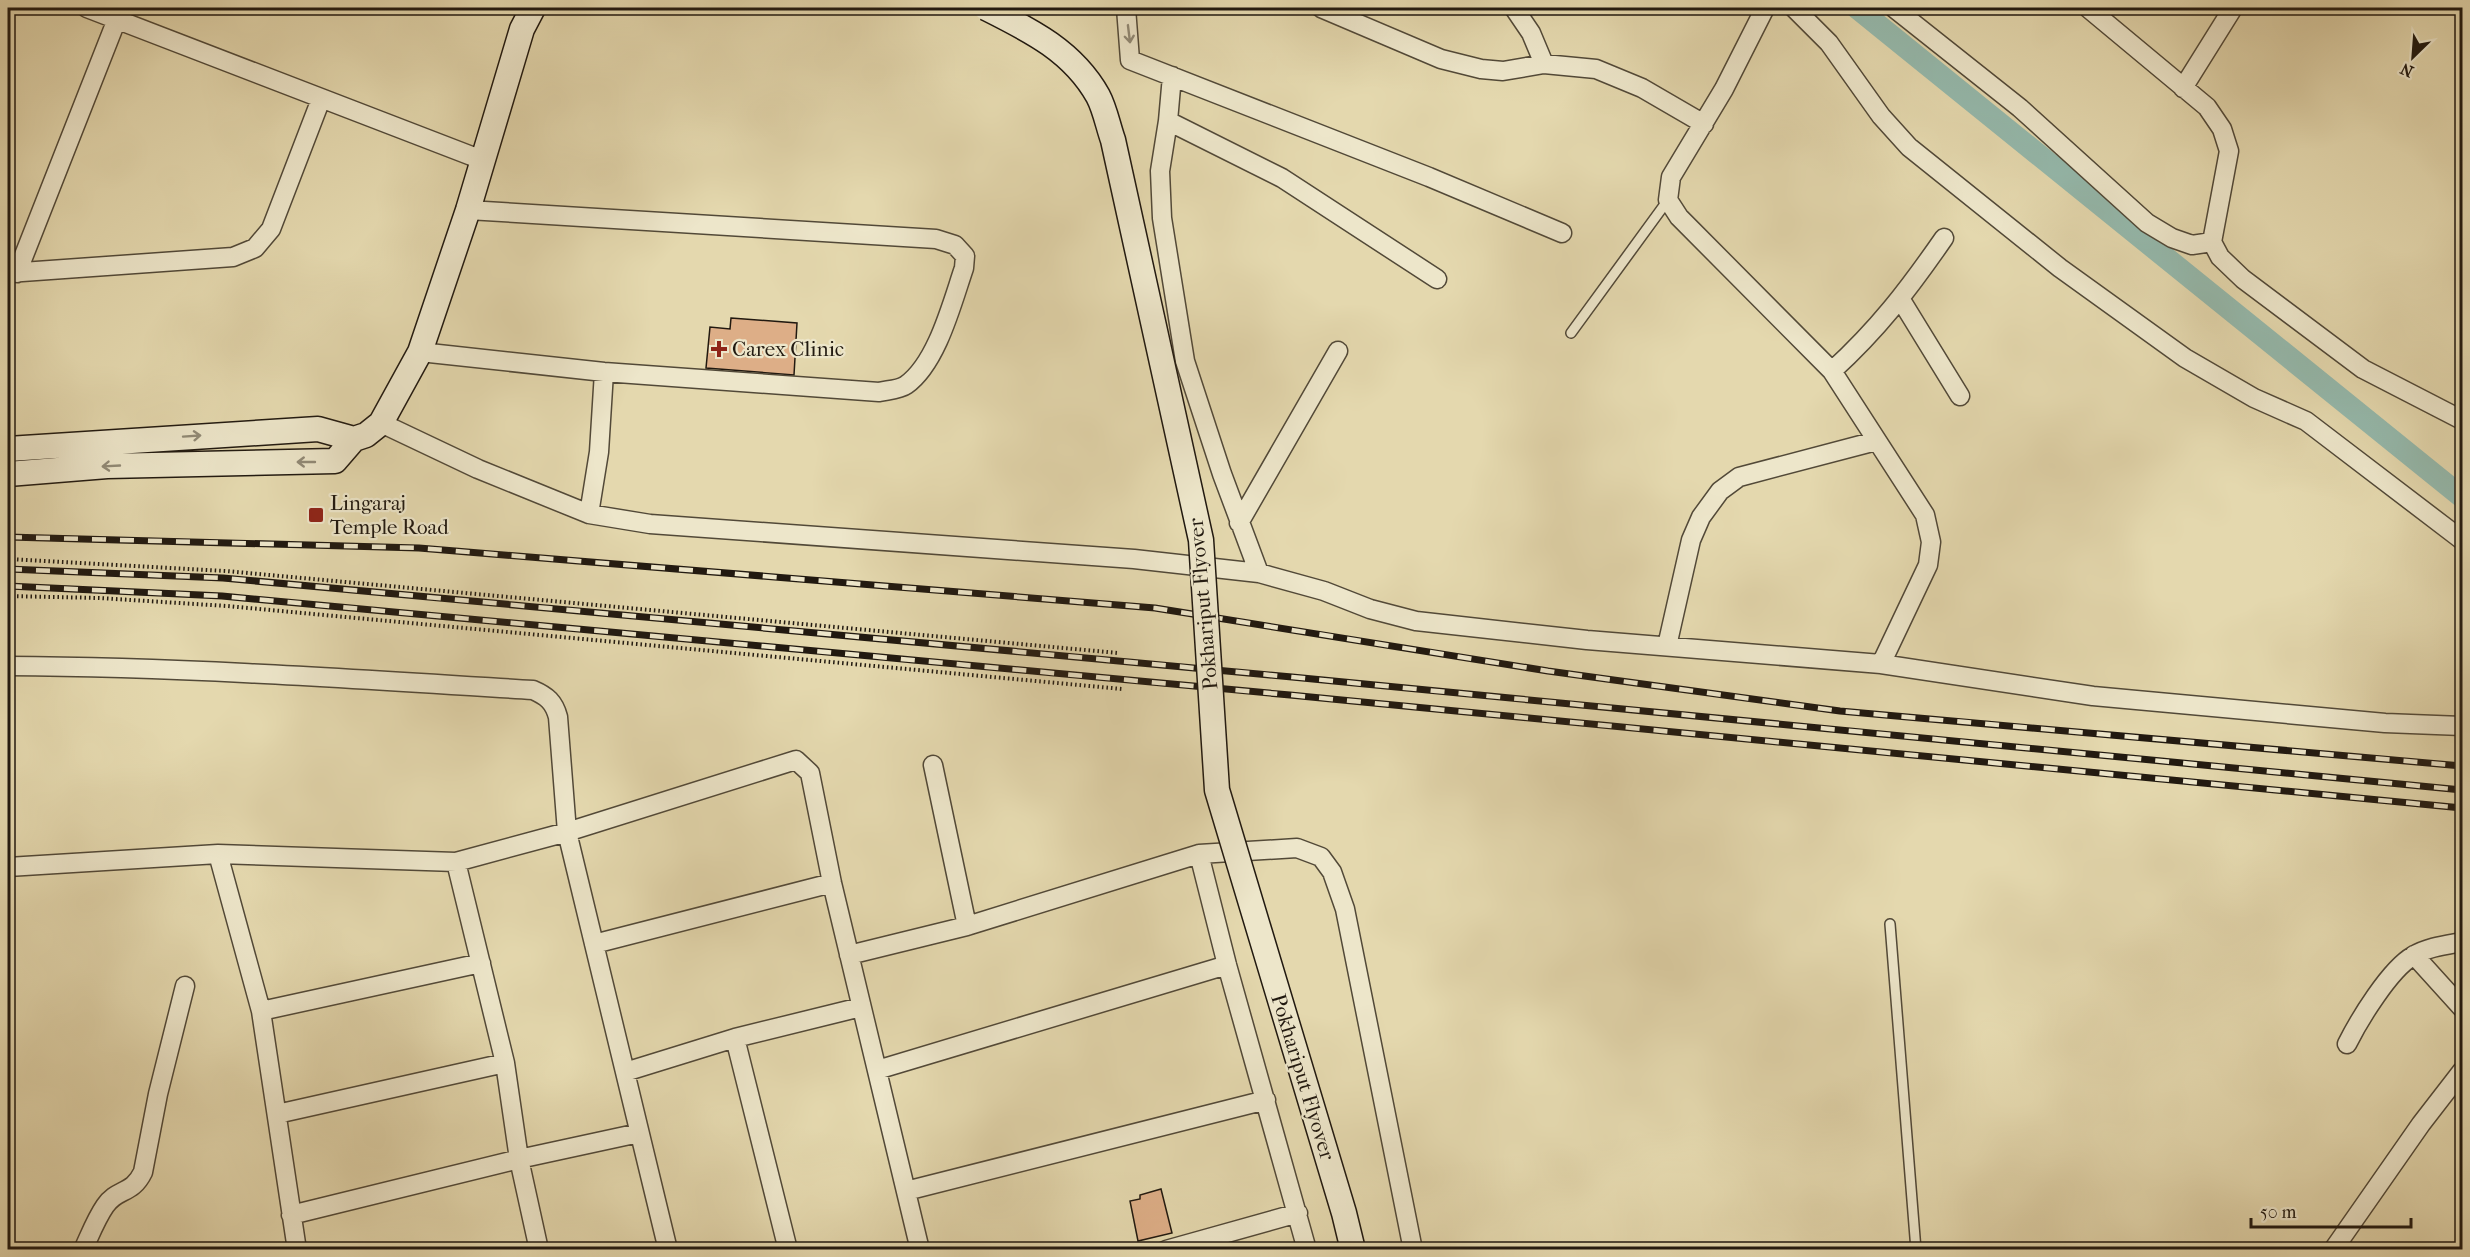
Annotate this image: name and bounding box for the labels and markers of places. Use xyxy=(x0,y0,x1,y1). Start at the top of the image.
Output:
place label: Carex Clinic xyxy=(732,337,844,361)
marker: Carex Clinic xyxy=(710,340,728,358)
place label: Lingaraj Temple Road xyxy=(330,491,449,539)
marker: Lingaraj Temple Road xyxy=(307,506,325,524)

